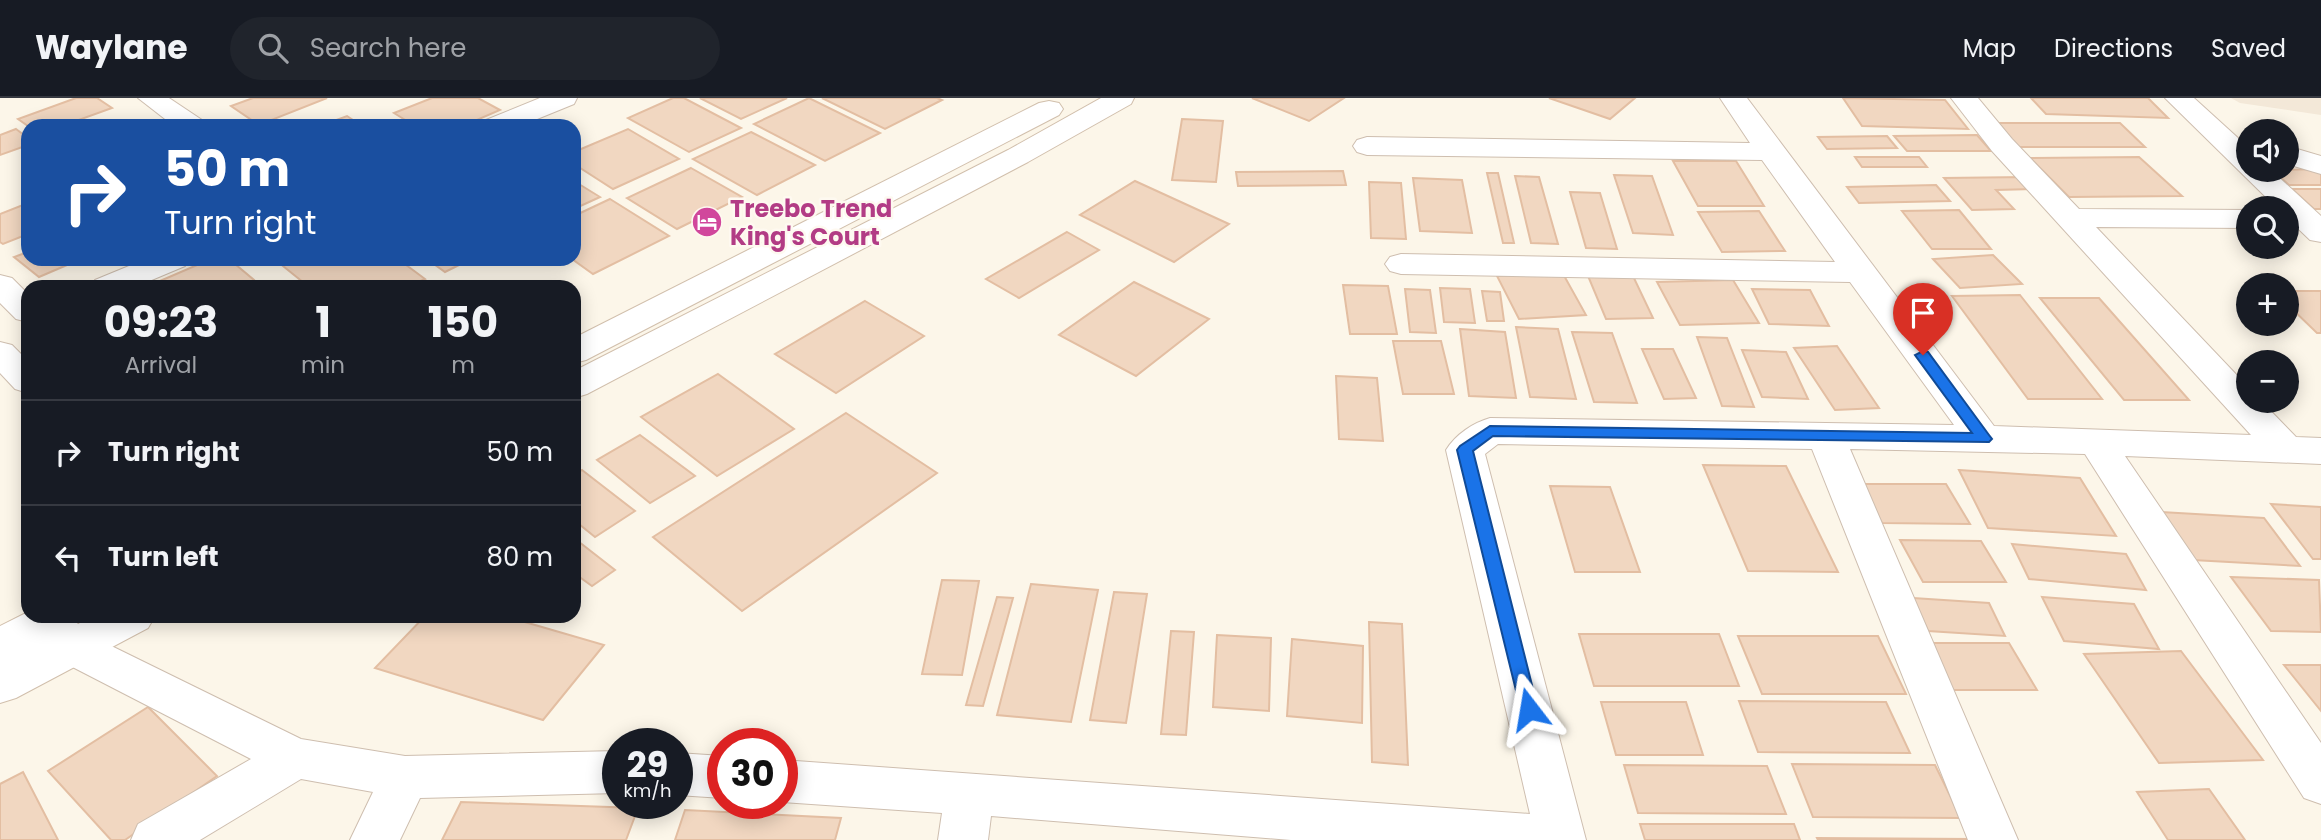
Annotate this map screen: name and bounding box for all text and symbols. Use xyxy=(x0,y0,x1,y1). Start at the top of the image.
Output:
search box xyxy=(230,17,720,80)
text: Waylane xyxy=(35,24,188,71)
icon: search xyxy=(254,29,292,67)
text: Search here xyxy=(310,30,466,66)
text: Map xyxy=(1963,32,2016,65)
text: Directions xyxy=(2054,32,2173,65)
text: Saved xyxy=(2211,32,2286,65)
map controls xyxy=(2236,119,2299,413)
button: sound xyxy=(2236,119,2299,182)
text: 50 m xyxy=(164,135,290,203)
icon: right xyxy=(49,147,140,238)
place label: Treebo Trend King's Court xyxy=(730,192,892,253)
button: search xyxy=(2236,196,2299,259)
text: Turn right xyxy=(164,200,316,245)
hotel icon: Treebo Trend King's Court xyxy=(690,205,724,239)
button: + xyxy=(2236,273,2299,336)
pin xyxy=(1893,283,1953,355)
text: 09:23 xyxy=(104,293,218,352)
text: 1 xyxy=(315,293,331,352)
text: 150 xyxy=(428,293,498,352)
icon: arrive xyxy=(1904,294,1942,332)
text: Arrival xyxy=(125,349,197,381)
text: min xyxy=(301,349,345,381)
text: m xyxy=(451,349,475,381)
button: − xyxy=(2236,350,2299,413)
icon: right xyxy=(49,434,87,472)
text: Turn right xyxy=(108,434,240,470)
text: 50 m xyxy=(487,434,553,470)
icon: left xyxy=(49,539,87,577)
text: Turn left xyxy=(108,539,219,575)
text: 80 m xyxy=(487,539,553,575)
position arrow xyxy=(1492,672,1566,746)
speed limit sign: 30 xyxy=(707,728,798,819)
text: 29 xyxy=(627,740,668,789)
text: km/h xyxy=(624,778,671,803)

